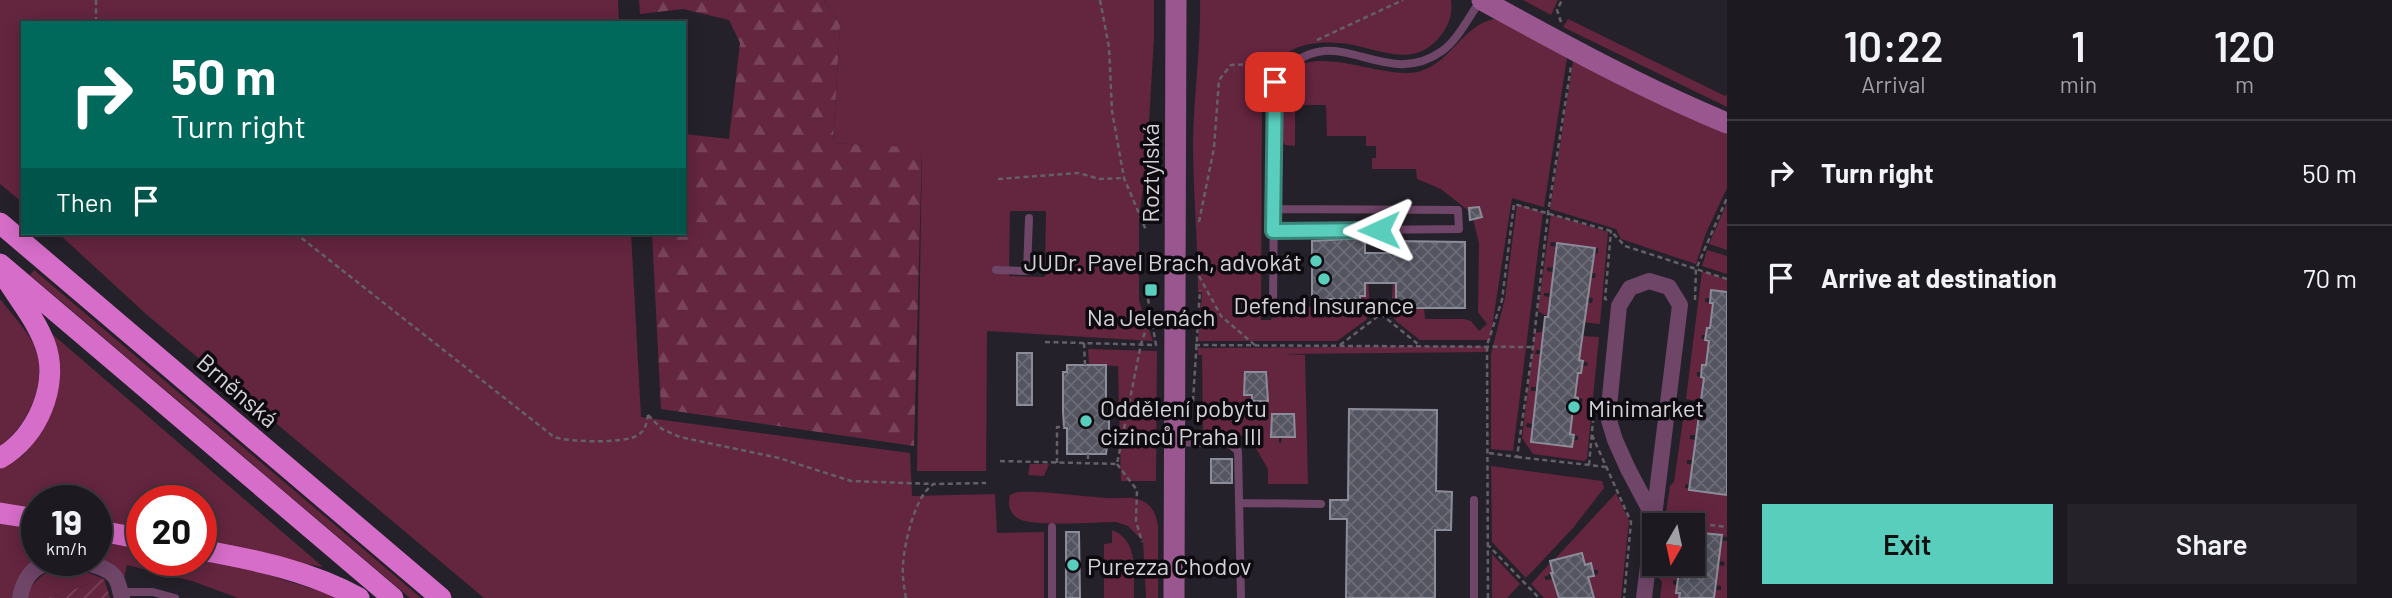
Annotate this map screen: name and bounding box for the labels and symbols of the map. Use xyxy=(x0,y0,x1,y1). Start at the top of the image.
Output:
pin xyxy=(1245,52,1305,112)
street label: Roztylská xyxy=(1135,123,1164,223)
position arrow xyxy=(1342,193,1416,267)
place label: JUDr. Pavel Brach, advokát xyxy=(1024,247,1302,276)
marker: JUDr. Pavel Brach, advokát xyxy=(1308,253,1324,269)
marker: Defend Insurance xyxy=(1316,271,1332,287)
marker: Na Jelenách xyxy=(1143,282,1159,298)
place label: Defend Insurance xyxy=(1234,290,1414,319)
place label: Na Jelenách xyxy=(1087,302,1215,331)
street label: Brněnská xyxy=(192,347,284,433)
place label: Oddělení pobytu cizinců Praha III xyxy=(1100,393,1267,450)
place label: Minimarket xyxy=(1588,393,1704,422)
marker: Minimarket xyxy=(1566,399,1582,415)
marker: Oddělení pobytu cizinců Praha III xyxy=(1078,413,1094,429)
speed limit sign: 20 xyxy=(126,485,217,576)
north arrow xyxy=(1642,513,1704,576)
place label: Purezza Chodov xyxy=(1087,551,1251,580)
marker: Purezza Chodov xyxy=(1065,557,1081,573)

